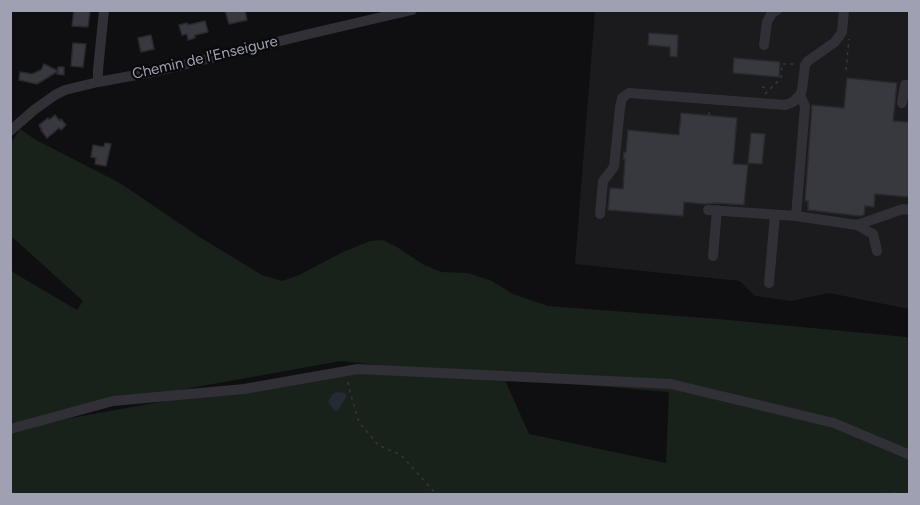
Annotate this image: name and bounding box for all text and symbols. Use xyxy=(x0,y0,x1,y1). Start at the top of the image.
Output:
street label: Chemin de l'Enseigure xyxy=(130,32,280,84)

